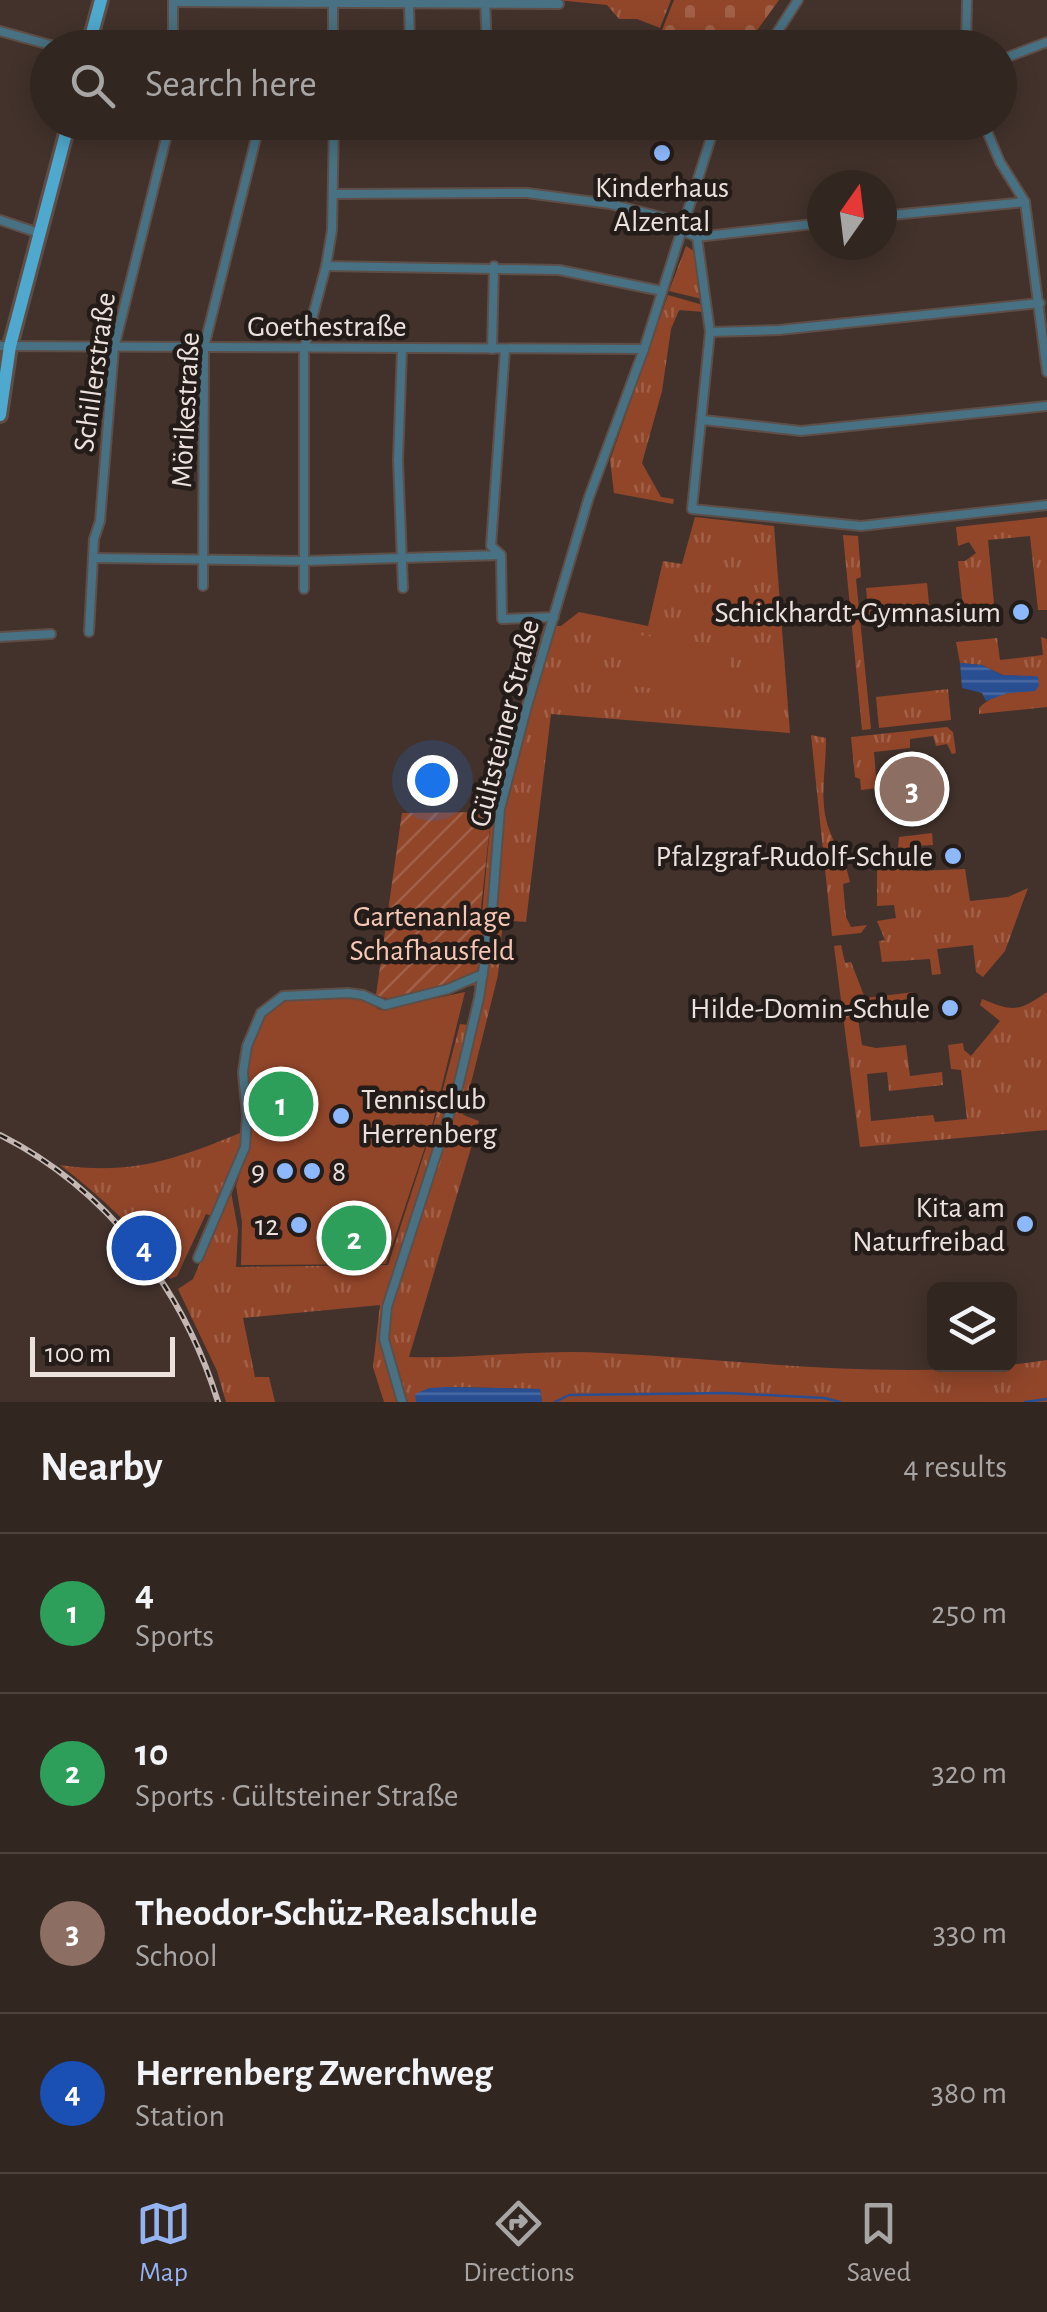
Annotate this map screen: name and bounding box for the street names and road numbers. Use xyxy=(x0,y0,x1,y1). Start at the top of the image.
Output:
street label: Schillerstraße xyxy=(69,290,121,454)
street label: Goethestraße xyxy=(247,312,407,342)
street label: Mörikestraße xyxy=(167,331,205,489)
street label: Gültsteiner Straße xyxy=(465,617,545,830)

